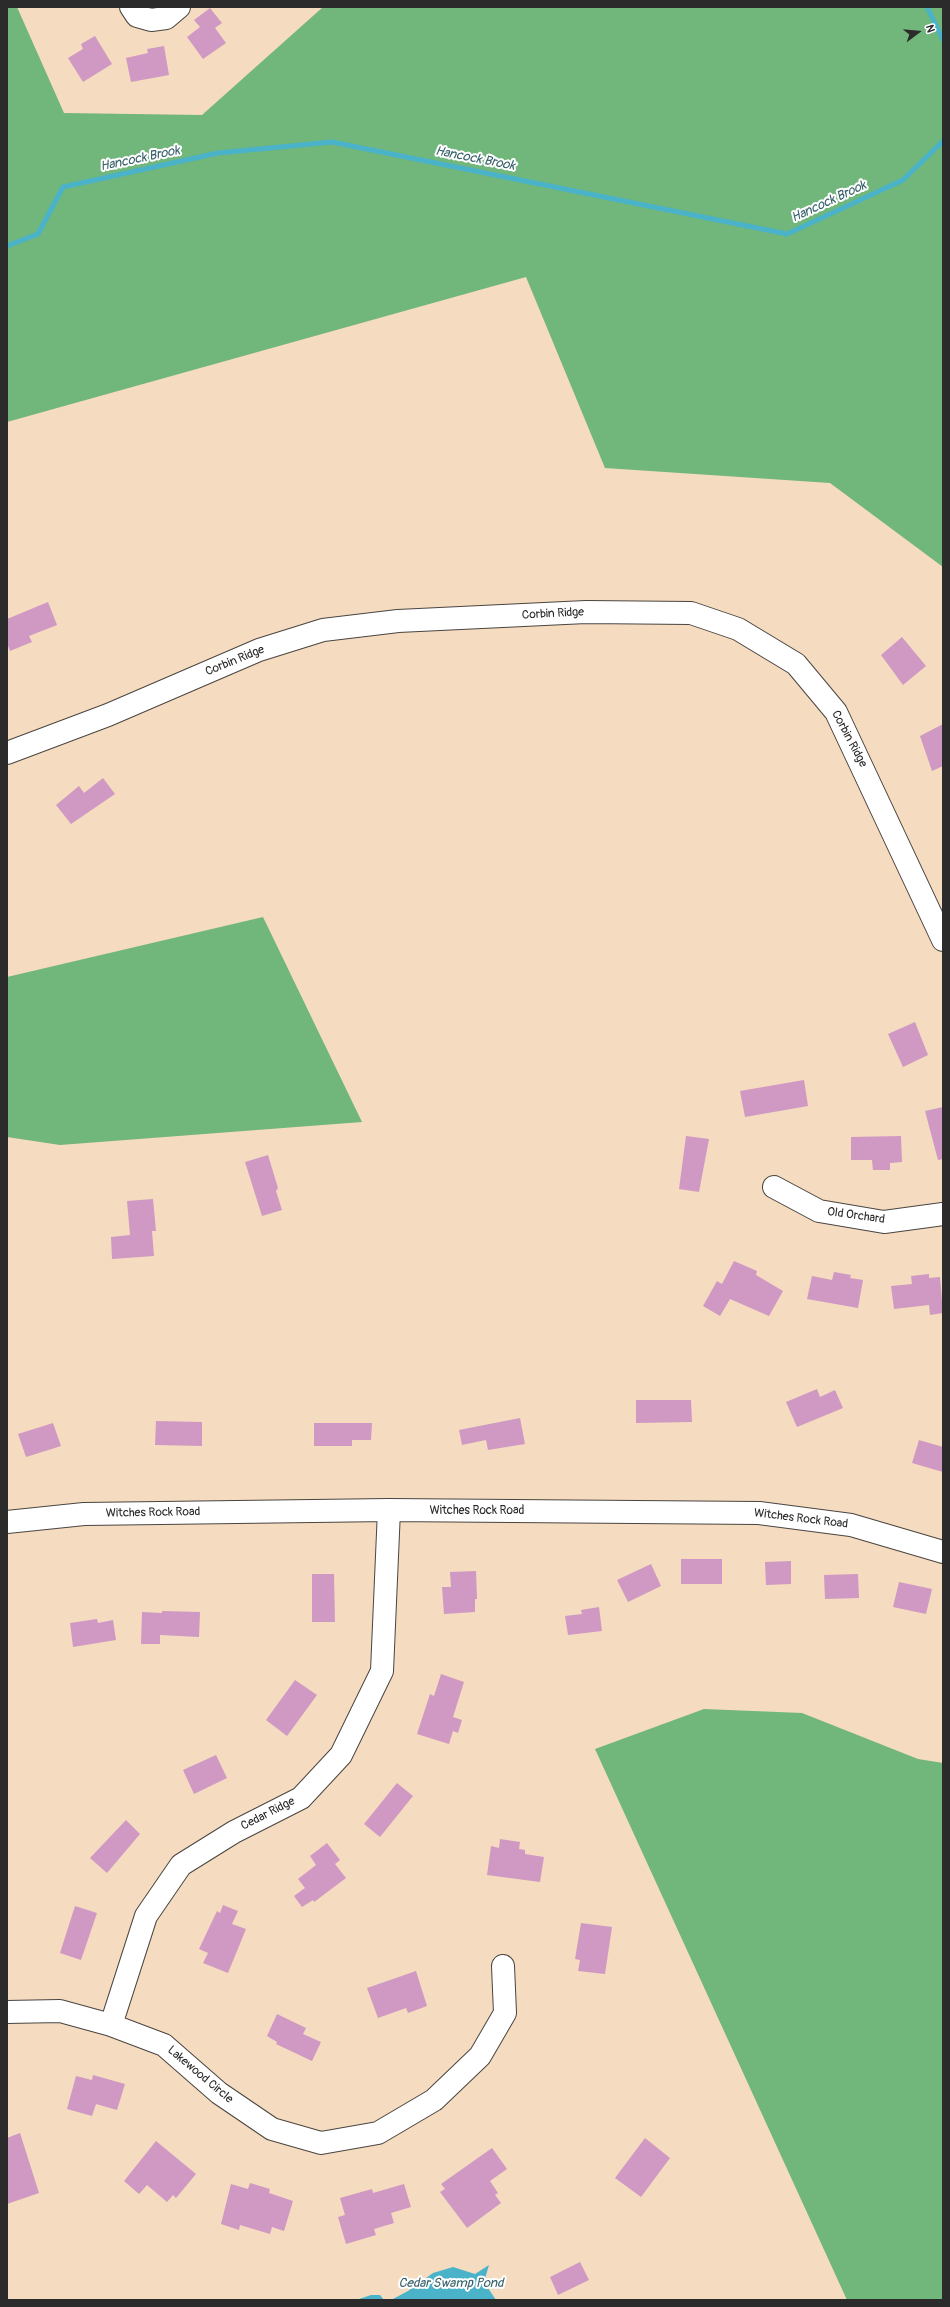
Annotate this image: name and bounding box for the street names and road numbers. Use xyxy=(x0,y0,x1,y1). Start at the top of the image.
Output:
street label: Corbin Ridge xyxy=(522,605,584,623)
street label: Corbin Ridge xyxy=(203,643,267,679)
street label: Corbin Ridge xyxy=(828,708,870,770)
street label: Old Orchard xyxy=(826,1205,886,1227)
street label: Witches Rock Road xyxy=(430,1504,524,1518)
street label: Witches Rock Road xyxy=(105,1505,201,1521)
street label: Witches Rock Road xyxy=(753,1506,849,1532)
street label: Cedar Ridge xyxy=(239,1794,297,1834)
street label: Lakewood Circle xyxy=(164,2043,236,2107)

